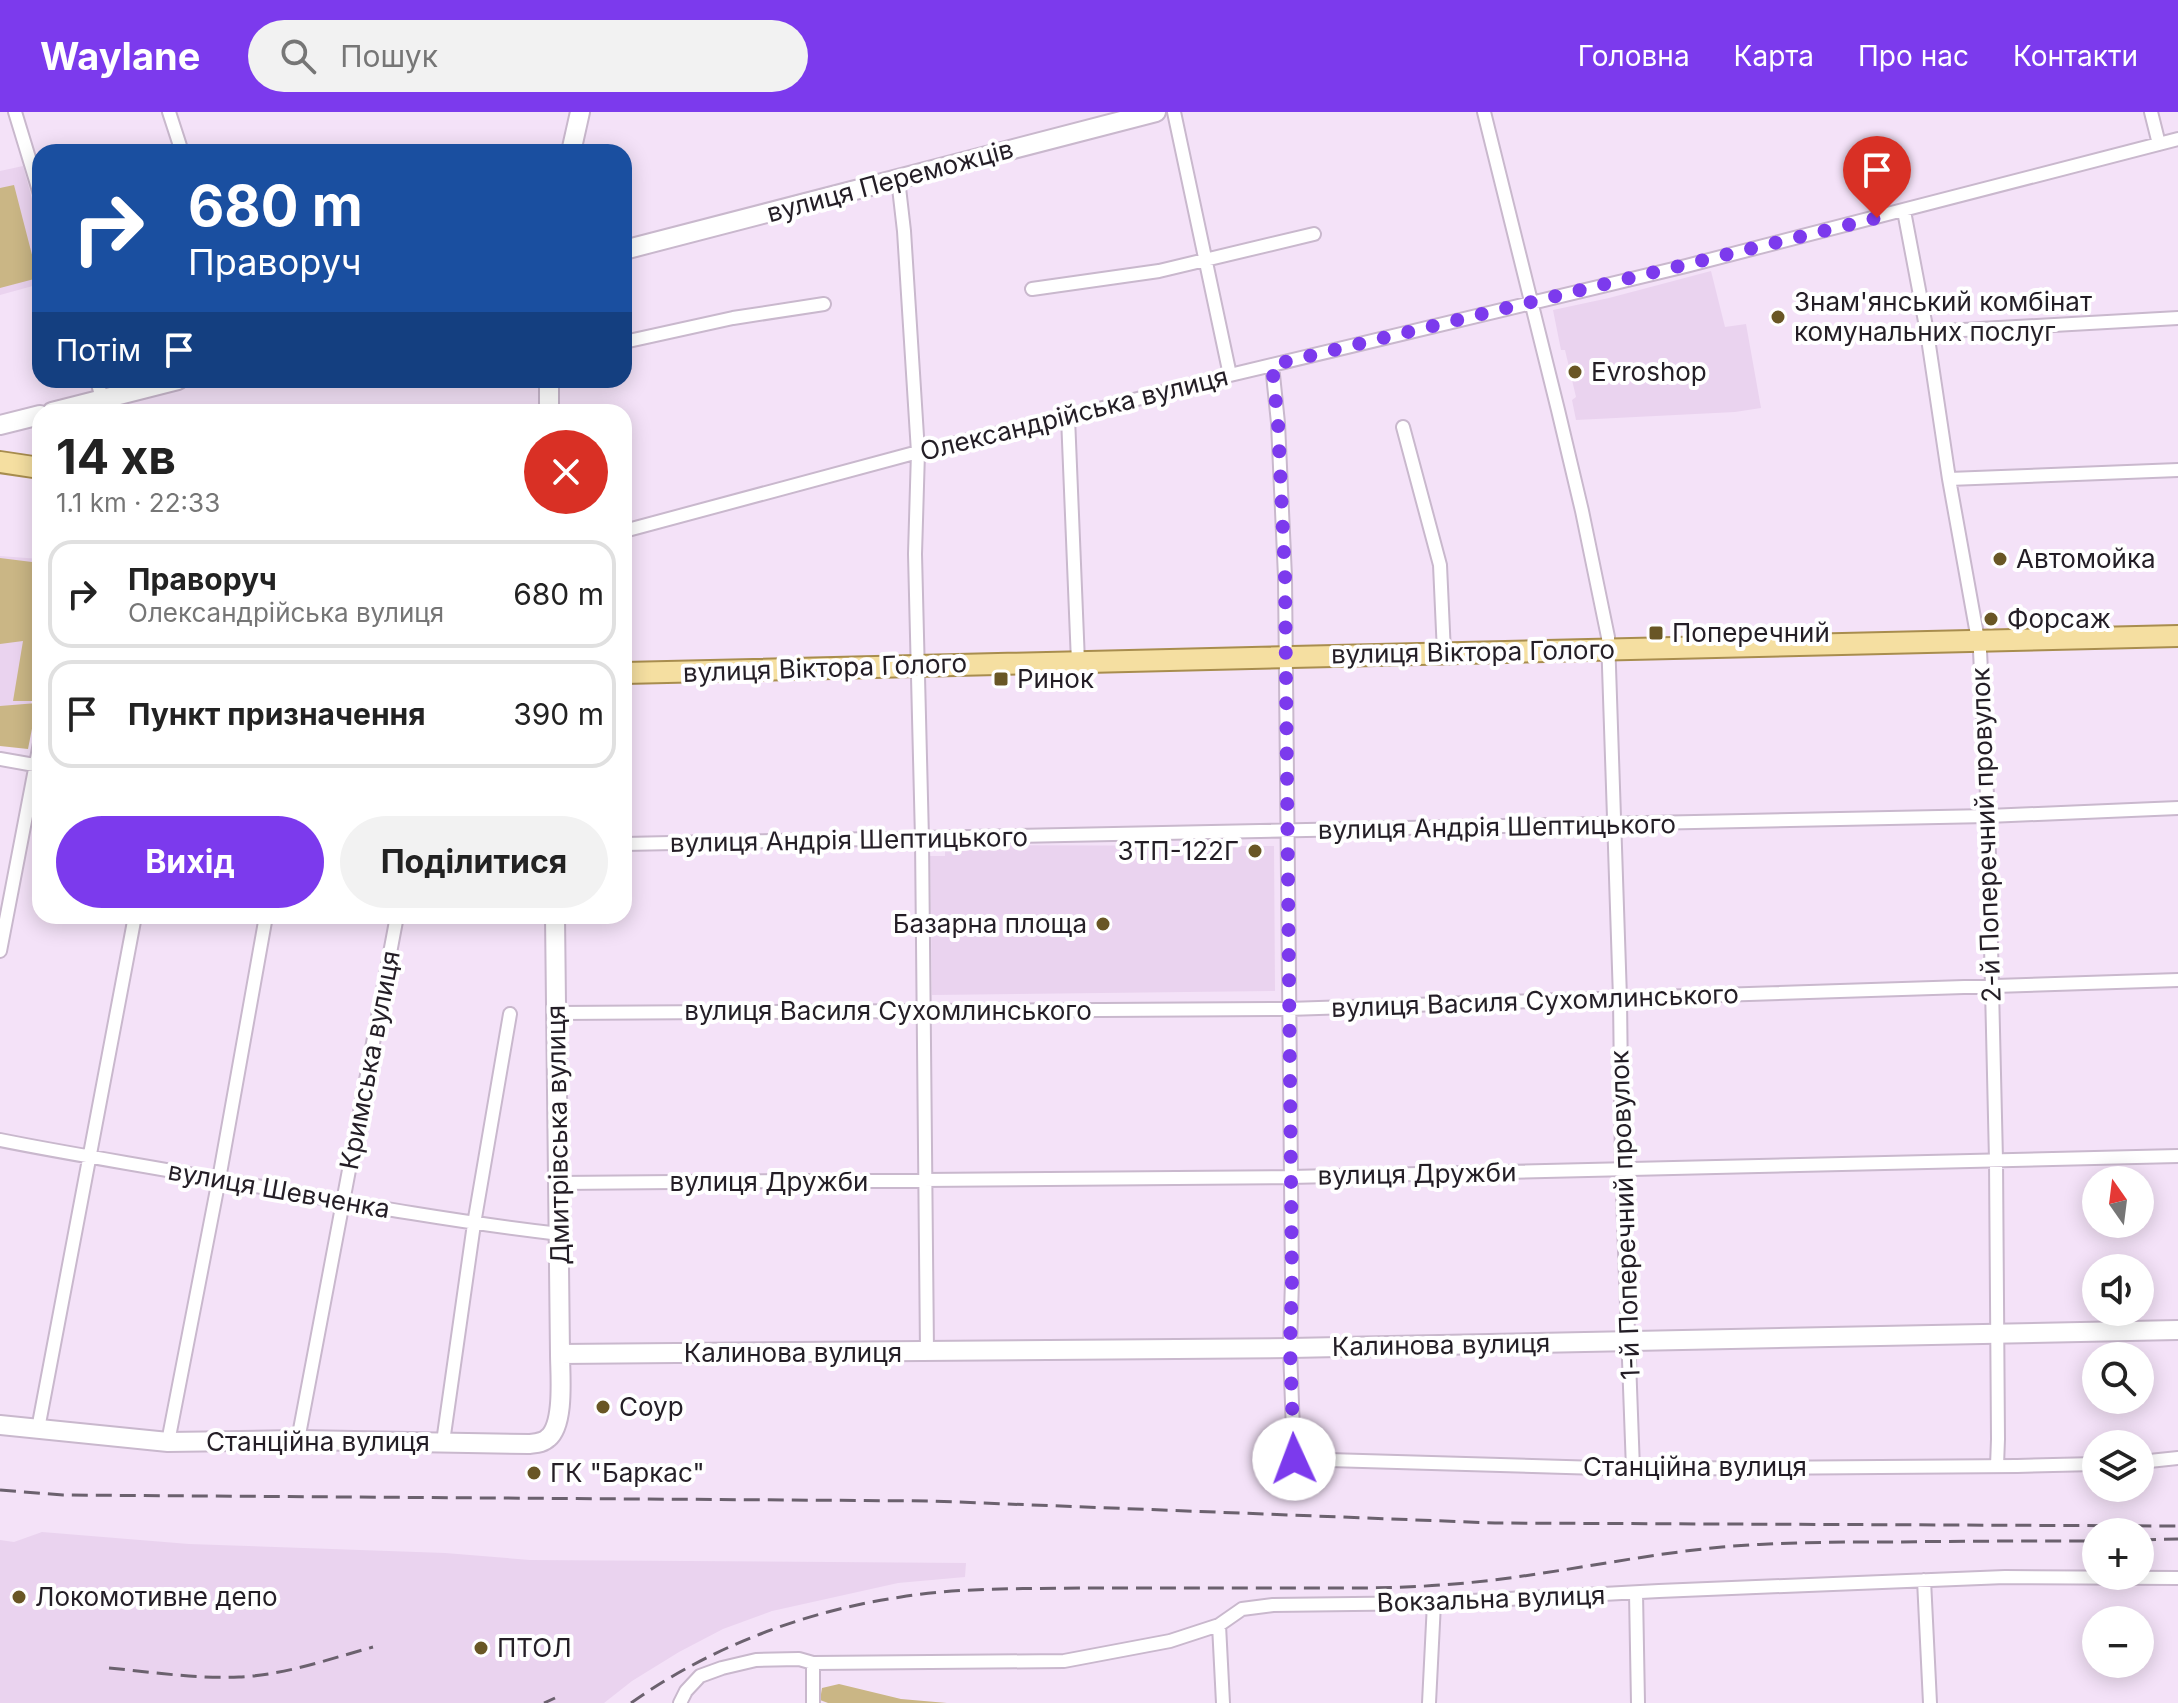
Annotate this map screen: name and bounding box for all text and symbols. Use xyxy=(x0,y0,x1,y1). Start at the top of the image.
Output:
search box xyxy=(248,20,808,92)
text: Waylane xyxy=(40,33,200,79)
icon: search xyxy=(276,34,320,78)
text: Пошук xyxy=(340,38,438,74)
text: Головна xyxy=(1578,39,1690,73)
text: Карта xyxy=(1734,39,1814,73)
text: Про нас xyxy=(1858,39,1969,73)
text: Контакти xyxy=(2013,39,2138,73)
street label: вулиця Переможців xyxy=(763,133,1016,228)
pin xyxy=(1843,136,1911,218)
icon: arrive xyxy=(1855,148,1899,192)
text: 680 m xyxy=(188,172,363,240)
icon: right xyxy=(56,176,160,280)
text: Праворуч xyxy=(188,240,361,284)
place label: Знам'янський комбінат комунальних послуг xyxy=(1794,286,2092,347)
marker: Знам'янський комбінат комунальних послуг xyxy=(1769,308,1787,326)
icon: arrive xyxy=(157,328,201,372)
text: Потім xyxy=(56,332,141,368)
place label: Evroshop xyxy=(1591,356,1707,387)
street label: Олександрійська вулиця xyxy=(917,360,1231,467)
marker: Evroshop xyxy=(1566,363,1584,381)
text: 14 хв xyxy=(56,427,176,486)
button: close xyxy=(524,430,608,514)
text: 1.1 km · 22:33 xyxy=(56,487,220,518)
place label: Автомойка xyxy=(2016,543,2156,574)
marker: Автомойка xyxy=(1991,550,2009,568)
text: Праворуч xyxy=(128,561,277,597)
icon: right xyxy=(60,572,104,616)
text: 680 m xyxy=(513,576,604,612)
text: Олександрійська вулиця xyxy=(128,597,444,628)
place label: Форсаж xyxy=(2007,603,2111,634)
marker: Форсаж xyxy=(1982,610,2000,628)
place label: Поперечний xyxy=(1672,617,1830,648)
marker: Поперечний xyxy=(1647,624,1665,642)
street label: вулиця Віктора Голого xyxy=(1331,634,1615,669)
street label: вулиця Віктора Голого xyxy=(682,647,967,688)
place label: Ринок xyxy=(1017,663,1094,694)
street label: 2-й Поперечний провулок xyxy=(1964,667,2007,1003)
marker: Ринок xyxy=(992,670,1010,688)
icon: arrive xyxy=(60,692,104,736)
text: Пункт призначення xyxy=(128,696,426,732)
text: 390 m xyxy=(513,696,604,732)
street label: вулиця Андрія Шептицького xyxy=(1318,808,1676,845)
button: Вихід xyxy=(56,816,324,908)
button: Поділитися xyxy=(340,816,608,908)
street label: вулиця Андрія Шептицького xyxy=(670,821,1028,858)
place label: ЗТП-122Г xyxy=(1118,835,1239,866)
marker: ЗТП-122Г xyxy=(1246,842,1264,860)
place label: Базарна площа xyxy=(893,908,1087,939)
marker: Базарна площа xyxy=(1094,915,1112,933)
street label: Кримська вулиця xyxy=(333,948,406,1172)
street label: вулиця Василя Сухомлинського xyxy=(1331,978,1739,1023)
street label: вулиця Василя Сухомлинського xyxy=(684,995,1092,1026)
street label: Дмитрівська вулиця xyxy=(540,1005,575,1265)
street label: 1-й Поперечний провулок xyxy=(1603,1050,1646,1380)
street label: вулиця Шевченка xyxy=(166,1155,392,1224)
street label: вулиця Дружби xyxy=(1317,1156,1517,1191)
street label: вулиця Дружби xyxy=(670,1166,868,1197)
north arrow xyxy=(2082,1166,2154,1238)
map controls xyxy=(2082,1166,2154,1678)
button: sound xyxy=(2082,1254,2154,1326)
street label: Калинова вулиця xyxy=(1332,1327,1550,1362)
street label: Калинова вулиця xyxy=(684,1337,902,1368)
button: search xyxy=(2082,1342,2154,1414)
place label: Соур xyxy=(619,1391,684,1422)
marker: Соур xyxy=(594,1398,612,1416)
position arrow xyxy=(1252,1417,1336,1501)
street label: Станційна вулиця xyxy=(206,1426,430,1457)
button: layers xyxy=(2082,1430,2154,1502)
street label: Станційна вулиця xyxy=(1583,1451,1807,1482)
place label: ГК "Баркас" xyxy=(550,1457,705,1488)
marker: ГК "Баркас" xyxy=(525,1464,543,1482)
button: + xyxy=(2082,1518,2154,1590)
street label: Вокзальна вулиця xyxy=(1376,1579,1606,1618)
place label: Локомотивне депо xyxy=(35,1581,278,1612)
marker: Локомотивне депо xyxy=(10,1588,28,1606)
button: − xyxy=(2082,1606,2154,1678)
place label: ПТОЛ xyxy=(497,1632,572,1663)
marker: ПТОЛ xyxy=(472,1639,490,1657)

